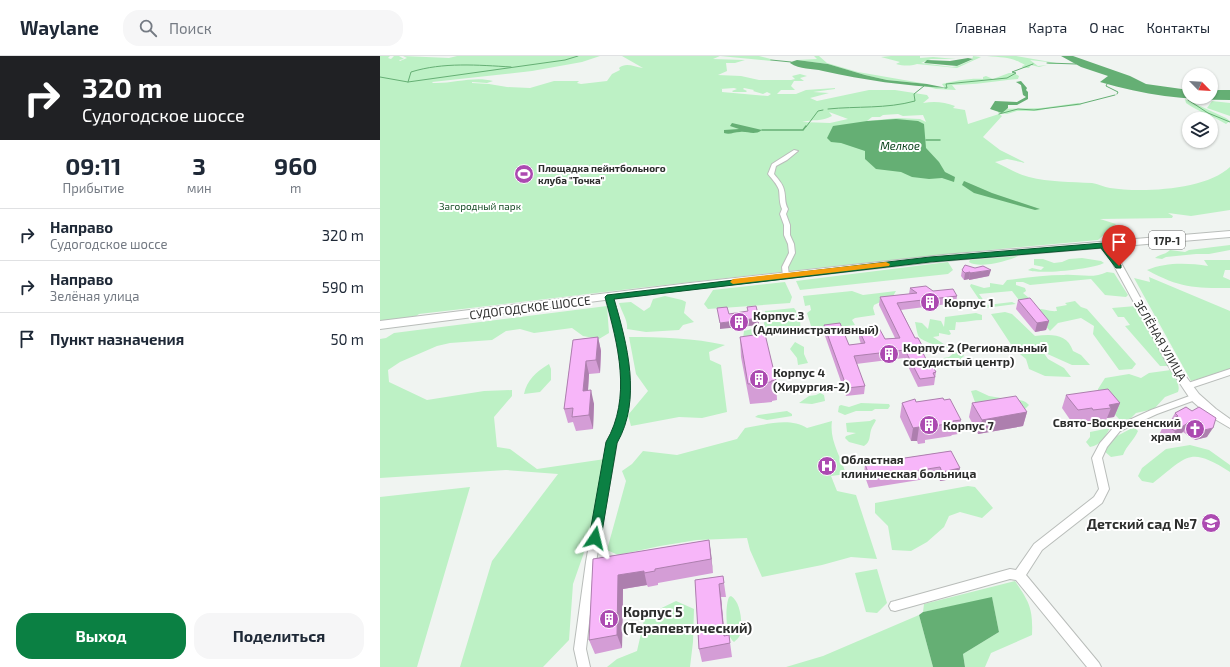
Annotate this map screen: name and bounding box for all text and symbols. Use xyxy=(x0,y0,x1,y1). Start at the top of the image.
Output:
search box xyxy=(123,10,403,46)
text: Waylane xyxy=(20,16,99,39)
icon: search xyxy=(137,17,159,39)
text: Поиск xyxy=(169,19,212,37)
text: Главная xyxy=(955,19,1006,36)
text: Карта xyxy=(1028,19,1067,36)
text: О нас xyxy=(1089,19,1125,36)
text: Контакты xyxy=(1147,19,1210,36)
north arrow xyxy=(1182,68,1218,104)
map controls xyxy=(1182,68,1218,148)
text: 320 m xyxy=(82,70,163,104)
icon: right xyxy=(16,72,68,124)
text: Судогодское шоссе xyxy=(82,104,245,126)
button: layers xyxy=(1182,112,1218,148)
water label: Мелкое xyxy=(880,139,920,152)
text: 09:11 xyxy=(65,151,121,180)
text: 3 xyxy=(192,151,206,180)
text: 960 xyxy=(274,151,318,180)
place label: Площадка пейнтбольного клуба "Точка" xyxy=(538,162,666,186)
sports icon: Площадка пейнтбольного клуба "Точка" xyxy=(513,163,535,185)
text: Прибытие xyxy=(62,180,124,196)
text: мин xyxy=(187,180,212,196)
text: m xyxy=(290,180,301,196)
park label: Загородный парк xyxy=(439,200,522,212)
text: Направо xyxy=(50,218,113,236)
icon: right xyxy=(16,224,38,246)
pin xyxy=(1102,225,1136,266)
text: 320 m xyxy=(322,226,364,244)
icon: arrive xyxy=(1108,231,1130,253)
road number: 17Р-1 xyxy=(1149,231,1185,249)
text: Судогодское шоссе xyxy=(50,236,168,252)
text: Направо xyxy=(50,270,113,288)
icon: right xyxy=(16,276,38,298)
text: 590 m xyxy=(322,278,364,296)
text: Зелёная улица xyxy=(50,288,140,304)
building icon: Корпус 1 xyxy=(919,291,941,313)
street label: СУДОГОДСКОЕ ШОССЕ xyxy=(469,293,592,321)
place label: Корпус 1 xyxy=(944,295,994,309)
street label: ЗЕЛЁНАЯ УЛИЦА xyxy=(1132,297,1190,384)
place label: Корпус 3 (Административный) xyxy=(753,308,879,336)
building icon: Корпус 3 (Административный) xyxy=(728,311,750,333)
icon: arrive xyxy=(16,328,38,350)
text: Пункт назначения xyxy=(50,330,184,348)
text: 50 m xyxy=(330,330,364,348)
place label: Корпус 2 (Региональный сосудистый центр) xyxy=(903,340,1047,368)
building icon: Корпус 2 (Региональный сосудистый центр) xyxy=(878,343,900,365)
place label: Корпус 4 (Хирургия-2) xyxy=(773,365,850,393)
building icon: Корпус 4 (Хирургия-2) xyxy=(748,368,770,390)
building icon: Корпус 7 xyxy=(918,414,940,436)
place label: Свято-Воскресенский храм xyxy=(1053,415,1181,443)
place label: Корпус 7 xyxy=(943,418,995,432)
church icon: Свято-Воскресенский храм xyxy=(1184,418,1206,440)
place label: Областная клиническая больница xyxy=(841,452,976,480)
hospital icon: Областная клиническая больница xyxy=(816,455,838,477)
school or university icon: Детский сад №7 xyxy=(1200,512,1222,534)
place label: Детский сад №7 xyxy=(1087,515,1198,532)
position arrow xyxy=(574,517,616,559)
place label: Корпус 5 (Терапевтический) xyxy=(623,603,752,636)
building icon: Корпус 5 (Терапевтический) xyxy=(598,608,620,630)
button: Выход xyxy=(16,613,186,659)
button: Поделиться xyxy=(194,613,364,659)

